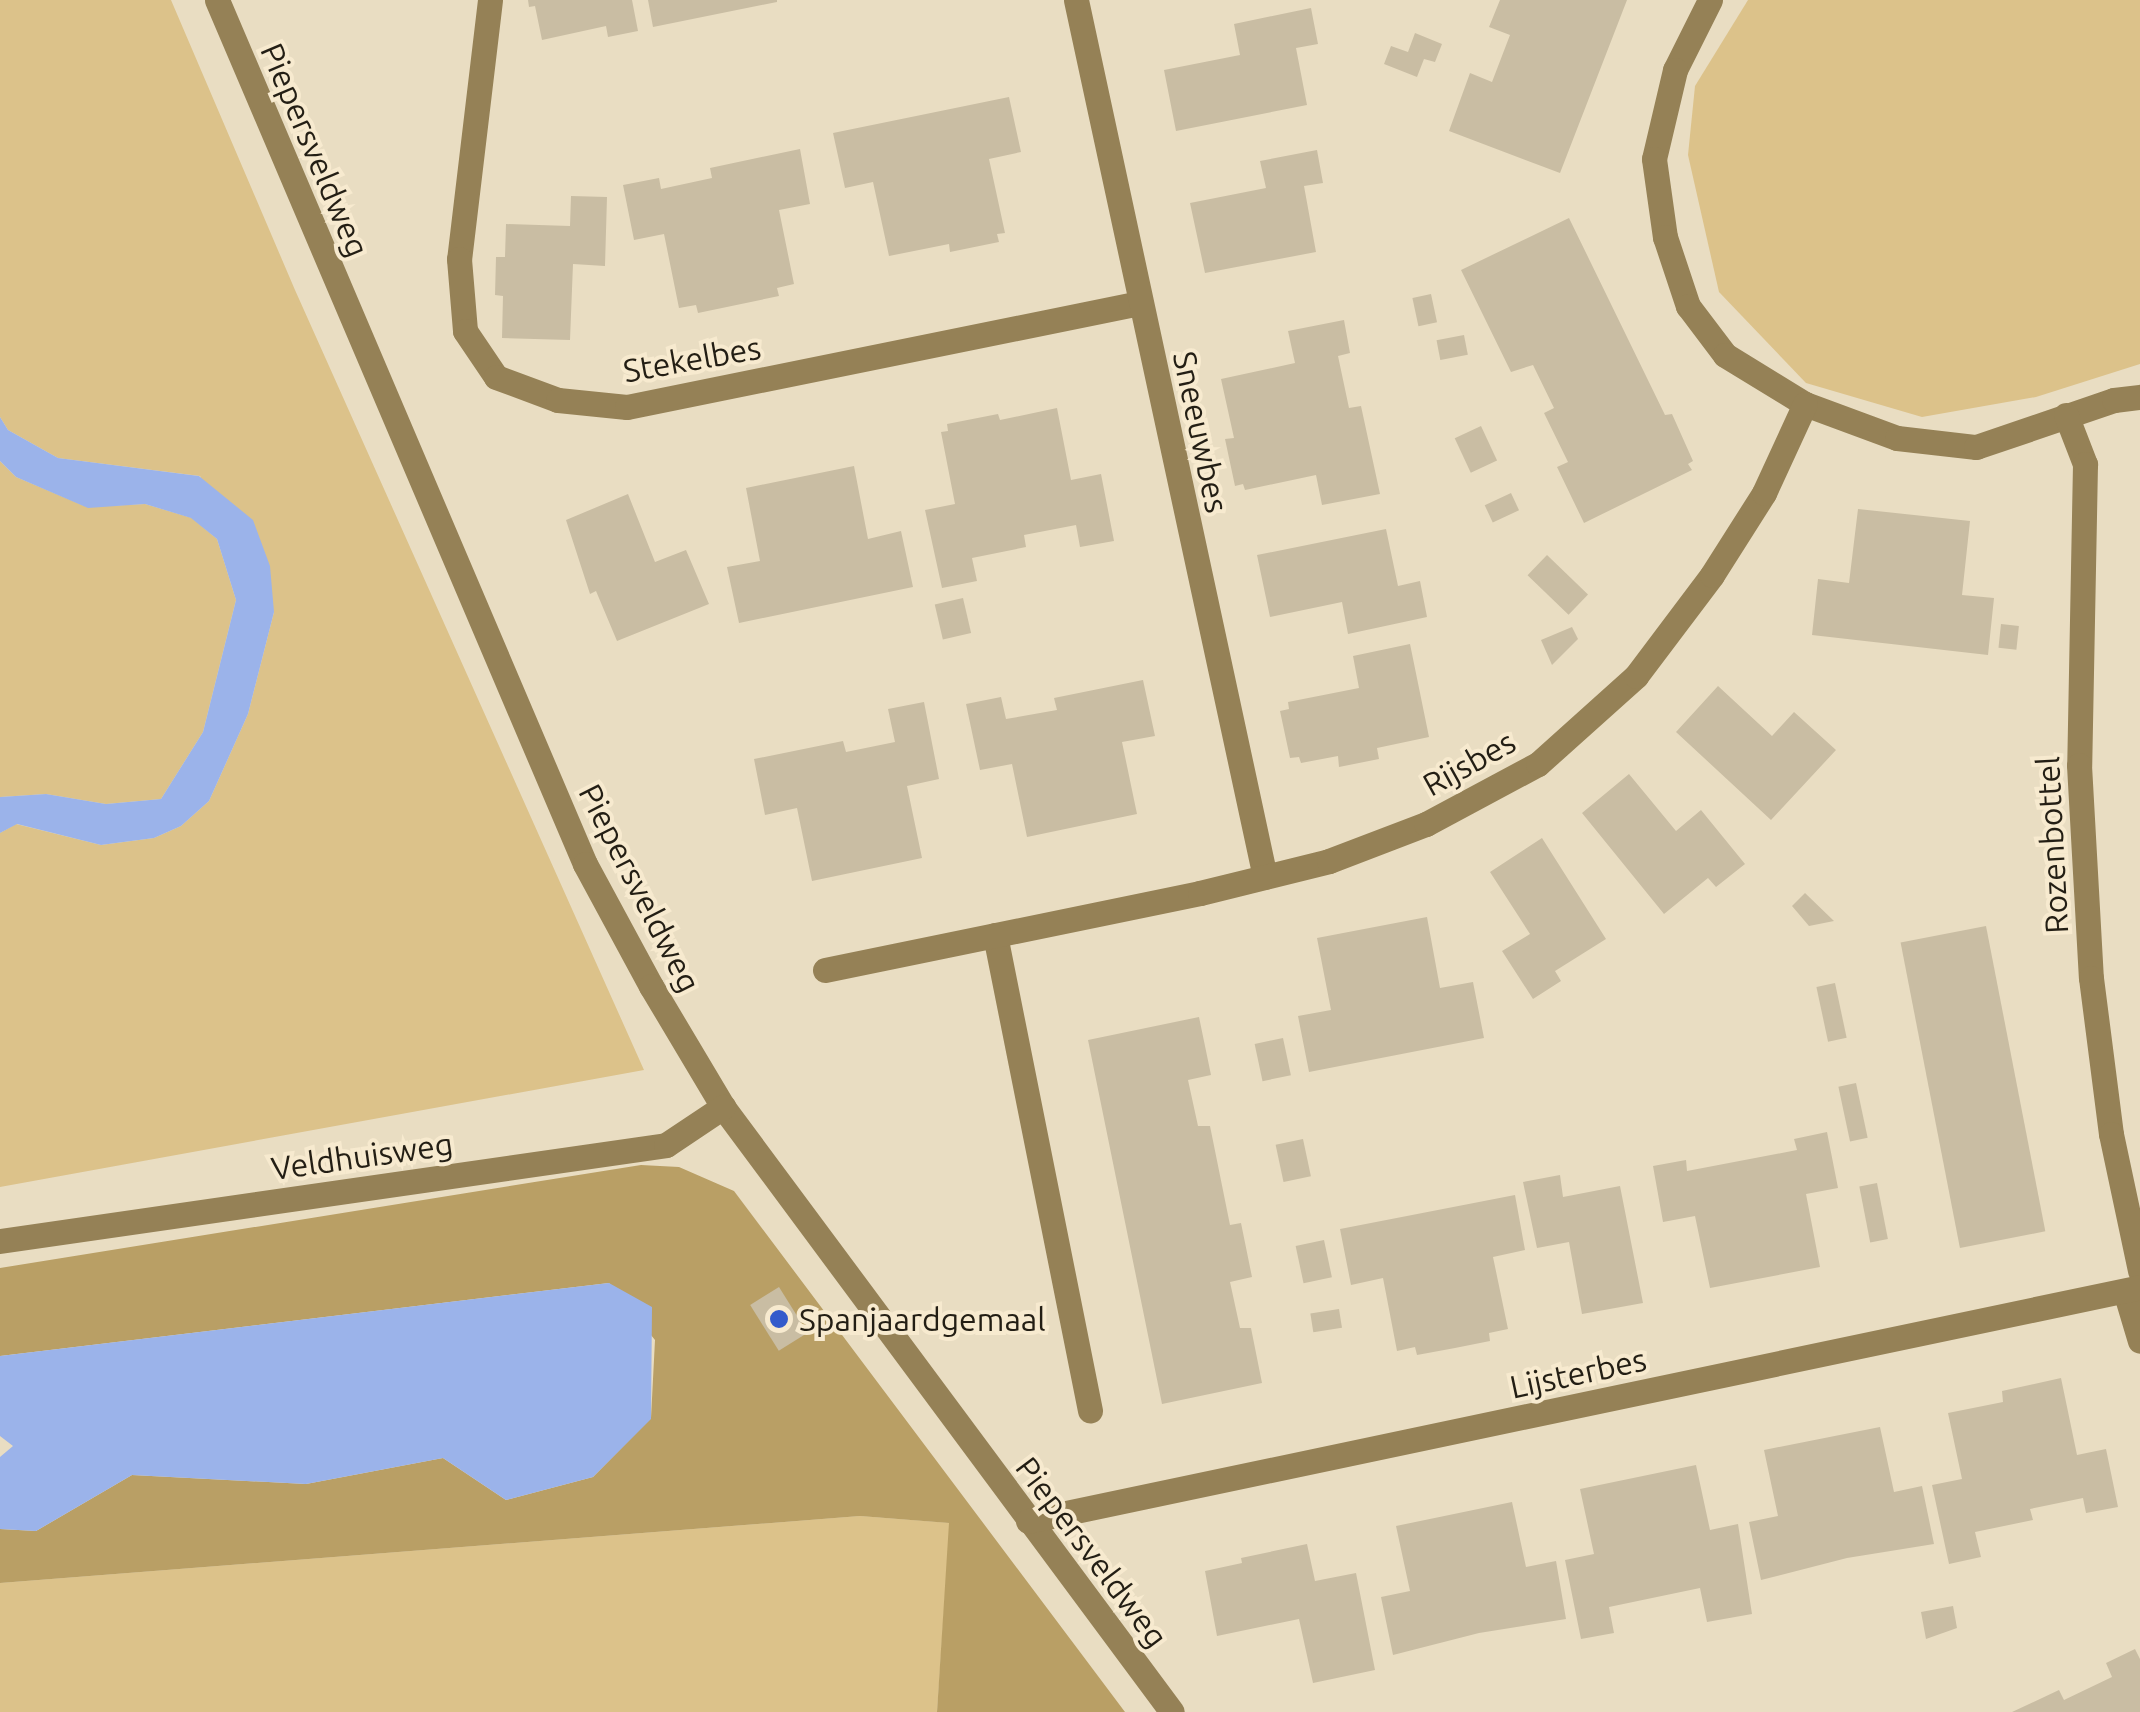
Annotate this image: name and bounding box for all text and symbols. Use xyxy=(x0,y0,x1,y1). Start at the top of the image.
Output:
street label: Piepersveldweg xyxy=(253,37,377,263)
street label: Stekelbes xyxy=(620,328,764,390)
street label: Sneeuwbes xyxy=(1165,348,1237,516)
street label: Rijsbes xyxy=(1416,722,1522,804)
street label: Rozenbottel xyxy=(2028,755,2076,935)
street label: Piepersveldweg xyxy=(571,778,709,998)
street label: Veldhuisweg xyxy=(269,1124,455,1188)
place label: Spanjaardgemaal xyxy=(799,1300,1046,1338)
marker: Spanjaardgemaal xyxy=(768,1308,790,1330)
street label: Lijsterbes xyxy=(1506,1340,1650,1406)
street label: Piepersveldweg xyxy=(1008,1449,1176,1655)

